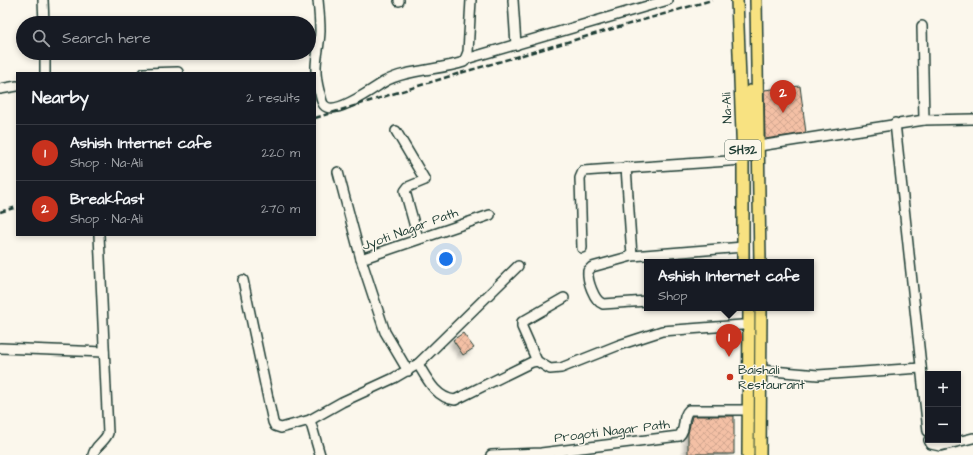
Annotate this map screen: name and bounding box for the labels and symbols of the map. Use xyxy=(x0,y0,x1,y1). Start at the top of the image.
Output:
pin: 2 xyxy=(770,80,796,113)
street label: Na-Ali xyxy=(717,92,737,124)
road number: SH32 xyxy=(725,140,761,160)
street label: Jyoti Nagar Path xyxy=(360,203,461,256)
your location xyxy=(436,249,456,269)
pin: 1 xyxy=(716,324,742,357)
place label: Baishali Restaurant xyxy=(738,361,806,394)
marker: Baishali Restaurant xyxy=(725,372,735,382)
street label: Progoti Nagar Path xyxy=(553,415,671,448)

